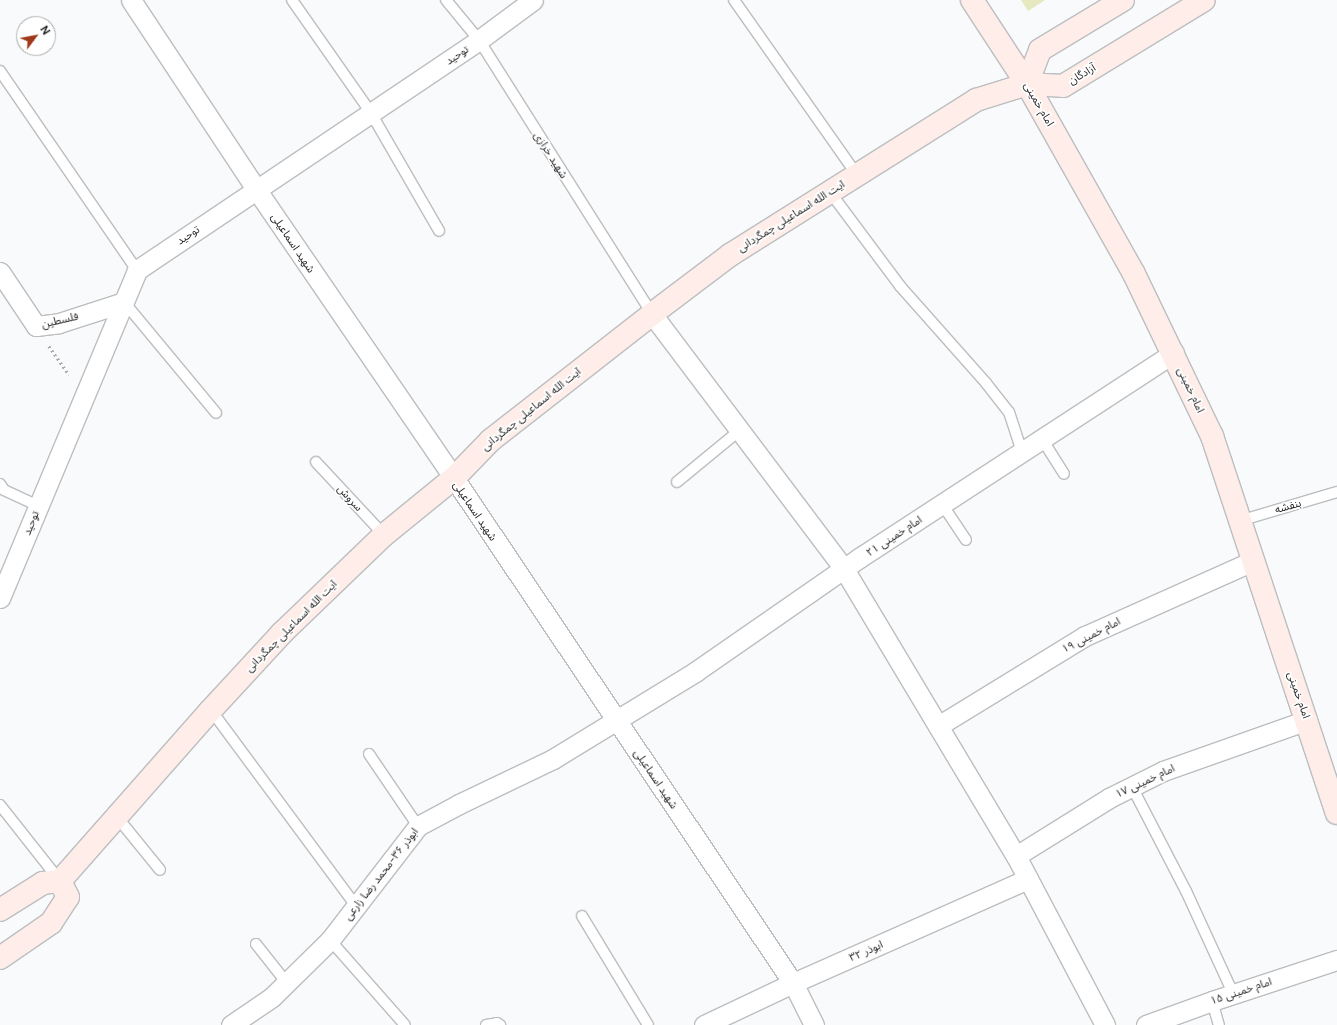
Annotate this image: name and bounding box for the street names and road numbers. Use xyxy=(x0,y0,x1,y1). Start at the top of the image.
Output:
street label: توحید xyxy=(443,43,471,67)
street label: آزادگان xyxy=(1066,61,1098,87)
street label: امام خمینی xyxy=(1021,80,1057,128)
street label: شهید خرازی xyxy=(531,129,571,181)
street label: آیت الله اسماعیلی چمگردانی xyxy=(735,178,847,254)
street label: شهید اسماعیلی xyxy=(268,211,318,275)
street label: توحید xyxy=(174,223,202,247)
street label: فلسطین xyxy=(40,309,80,331)
street label: آیت الله اسماعیلی چمگردانی xyxy=(479,365,583,453)
street label: امام خمینی xyxy=(1175,365,1207,415)
street label: شهید اسماعیلی xyxy=(450,479,500,543)
street label: سروش xyxy=(335,482,365,514)
street label: بنفشه xyxy=(1273,496,1303,516)
street label: توحید xyxy=(20,509,42,537)
street label: امام خمینی ۲۱ xyxy=(863,513,925,559)
street label: آیت الله اسماعیلی چمگردانی xyxy=(242,577,340,675)
street label: امام خمینی ۱۹ xyxy=(1059,615,1123,655)
street label: امام خمینی xyxy=(1285,670,1313,720)
street label: شهید اسماعیلی xyxy=(631,747,681,811)
street label: امام خمینی ۱۷ xyxy=(1113,761,1177,801)
street label: ابوذر ۳۶-محمد رضا زارعی xyxy=(341,825,421,923)
street label: ابوذر ۳۲ xyxy=(847,938,885,964)
street label: امام خمینی ۱۵ xyxy=(1208,975,1274,1007)

